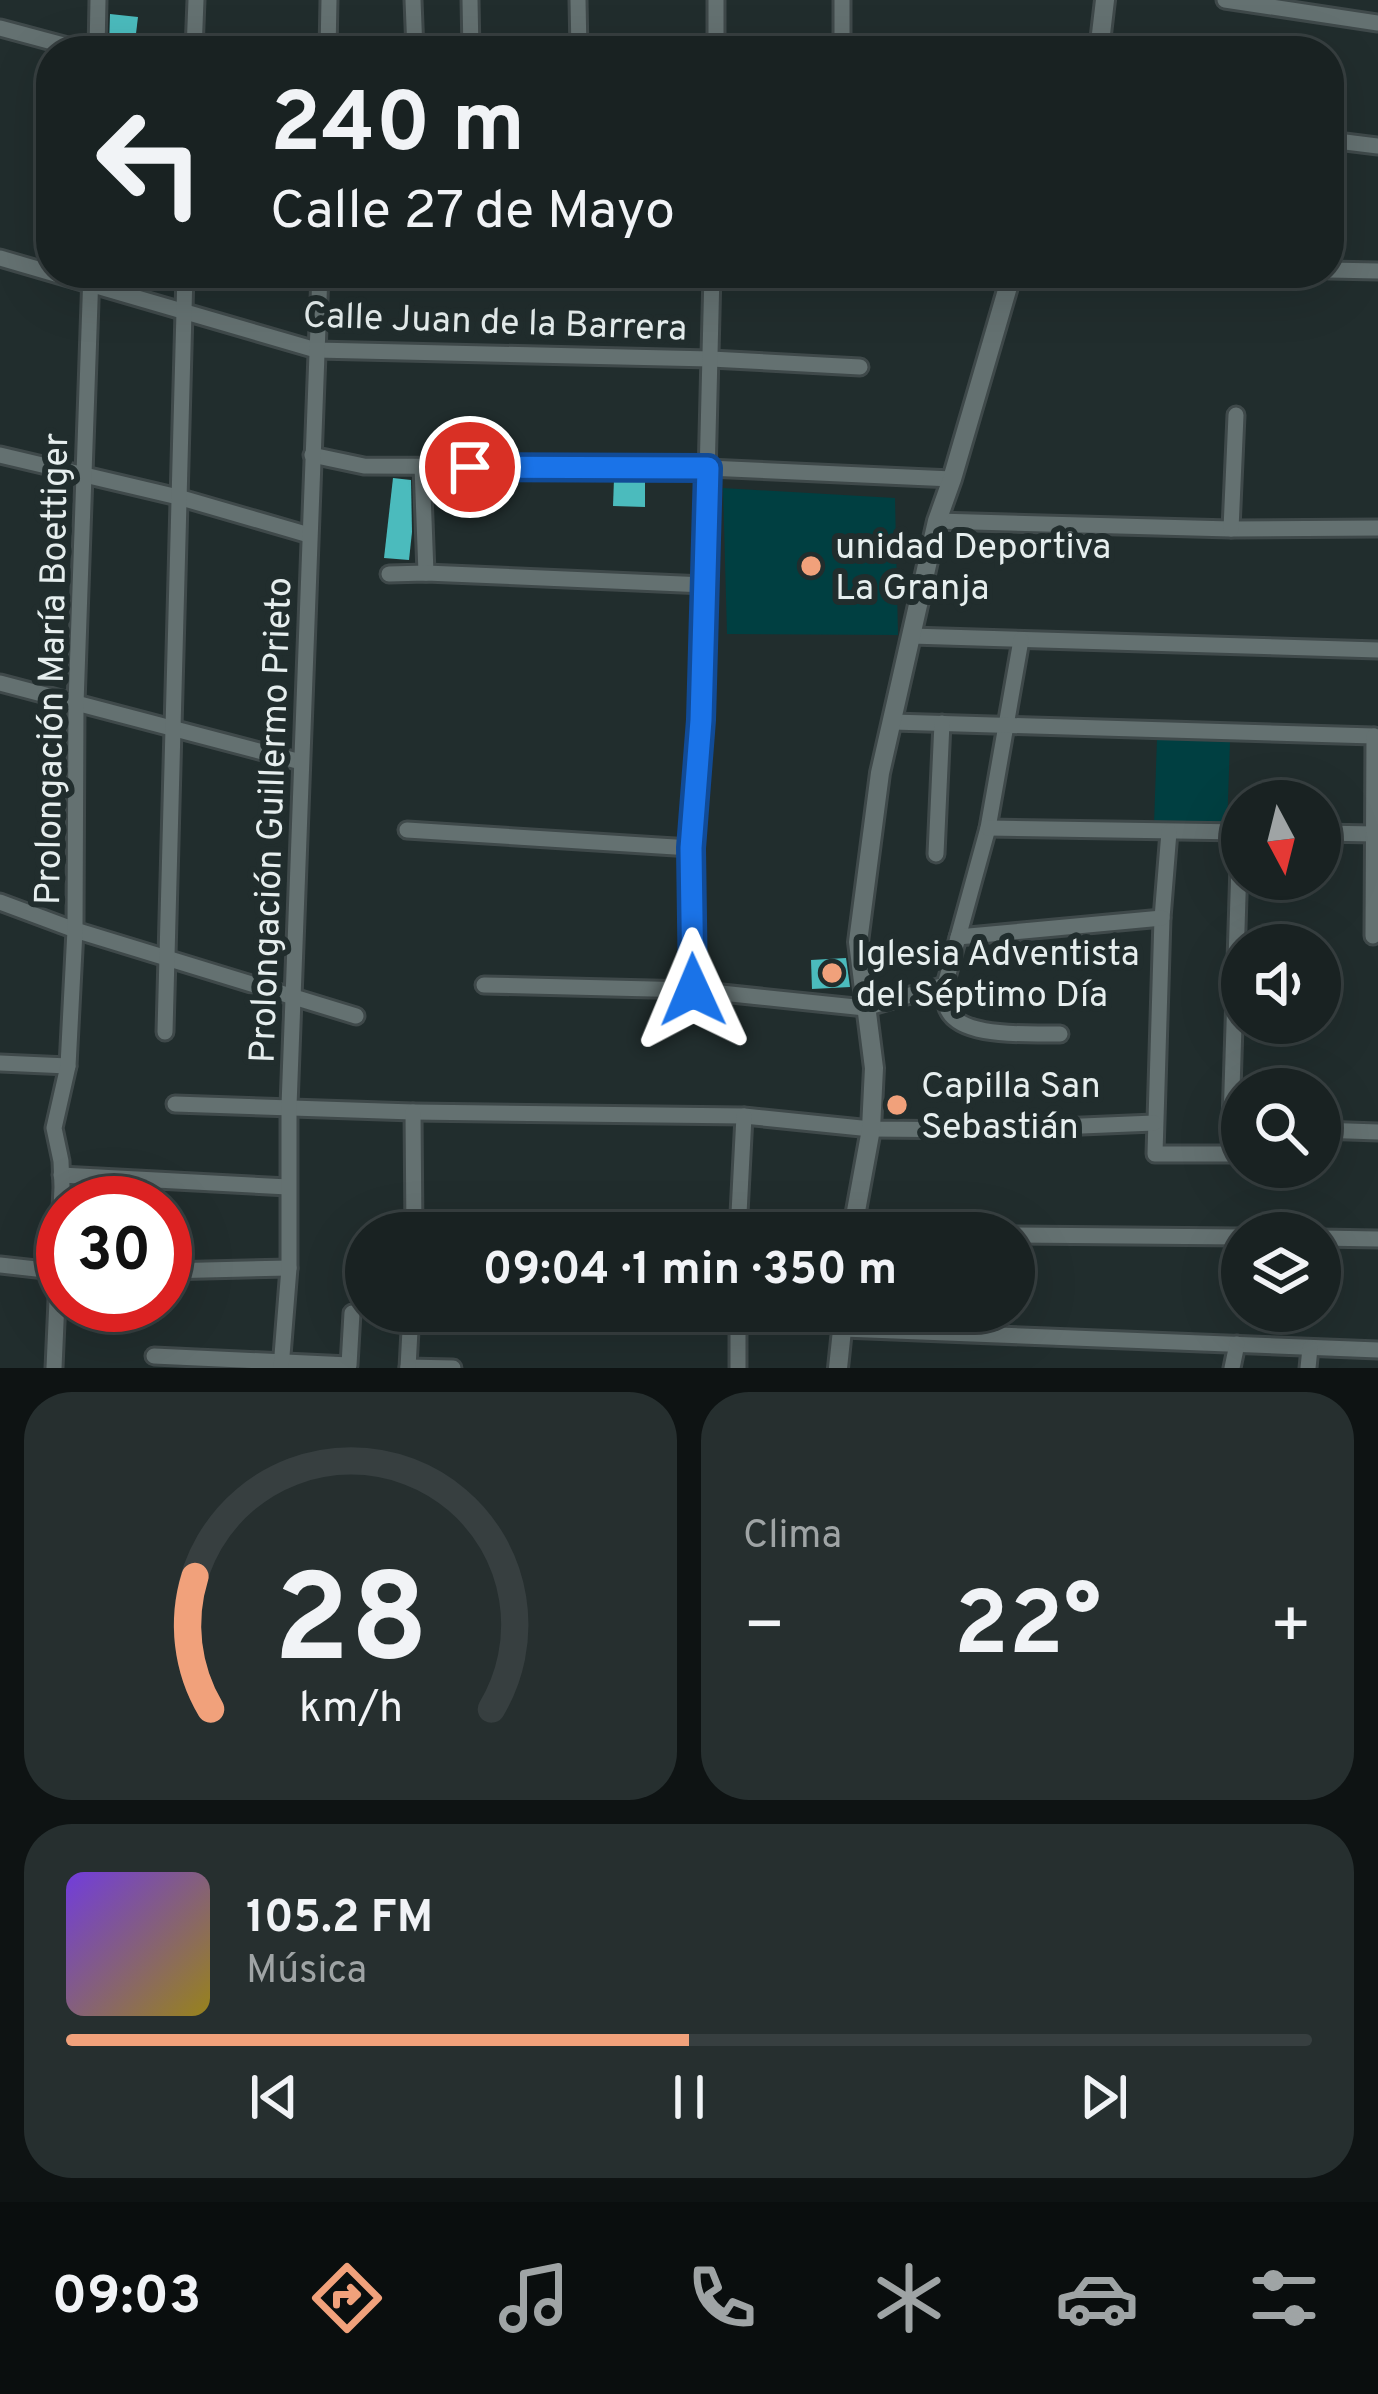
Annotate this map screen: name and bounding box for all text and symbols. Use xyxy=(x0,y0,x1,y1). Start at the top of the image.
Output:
text: 240 m xyxy=(270,75,525,181)
icon: left xyxy=(72,84,228,240)
text: Calle 27 de Mayo xyxy=(270,179,675,248)
street label: Calle Juan de la Barrera xyxy=(302,294,688,354)
pin xyxy=(419,416,521,518)
street label: Prolongación María Boettiger xyxy=(27,433,81,906)
icon: arrive xyxy=(437,434,503,500)
place label: unidad Deportiva La Granja xyxy=(835,526,1111,613)
marker: unidad Deportiva La Granja xyxy=(798,553,824,579)
street label: Prolongación Guillermo Prieto xyxy=(242,576,304,1064)
north arrow xyxy=(1221,780,1341,900)
map controls xyxy=(1221,780,1341,1332)
button: sound xyxy=(1221,924,1341,1044)
position arrow xyxy=(630,927,756,1053)
place label: Iglesia Adventista del Séptimo Día xyxy=(856,933,1140,1020)
marker: Iglesia Adventista del Séptimo Día xyxy=(819,960,845,986)
place label: Capilla San Sebastián xyxy=(921,1065,1101,1152)
button: search xyxy=(1221,1068,1341,1188)
marker: Capilla San Sebastián xyxy=(884,1092,910,1118)
speed limit sign: 30 xyxy=(36,1176,192,1332)
button: layers xyxy=(1221,1212,1341,1332)
text: 09:04 · 1 min · 350 m xyxy=(483,1243,897,1300)
text: Clima xyxy=(743,1513,842,1562)
text: 28 xyxy=(273,1548,428,1706)
text: 22° xyxy=(954,1573,1101,1686)
text: − xyxy=(743,1588,786,1671)
text: + xyxy=(1269,1588,1312,1671)
text: km/h xyxy=(298,1683,403,1737)
text: 105.2 FM xyxy=(246,1891,433,1948)
text: Música xyxy=(246,1948,367,1997)
icon: previous xyxy=(241,2064,307,2130)
icon: pause xyxy=(656,2064,722,2130)
icon: next xyxy=(1071,2064,1137,2130)
icon: directions xyxy=(305,2256,389,2340)
icon: music xyxy=(492,2256,576,2340)
icon: phone xyxy=(680,2256,764,2340)
icon: climate xyxy=(867,2256,951,2340)
icon: car xyxy=(1055,2256,1139,2340)
icon: filters xyxy=(1242,2256,1326,2340)
text: 09:03 xyxy=(52,2264,201,2333)

